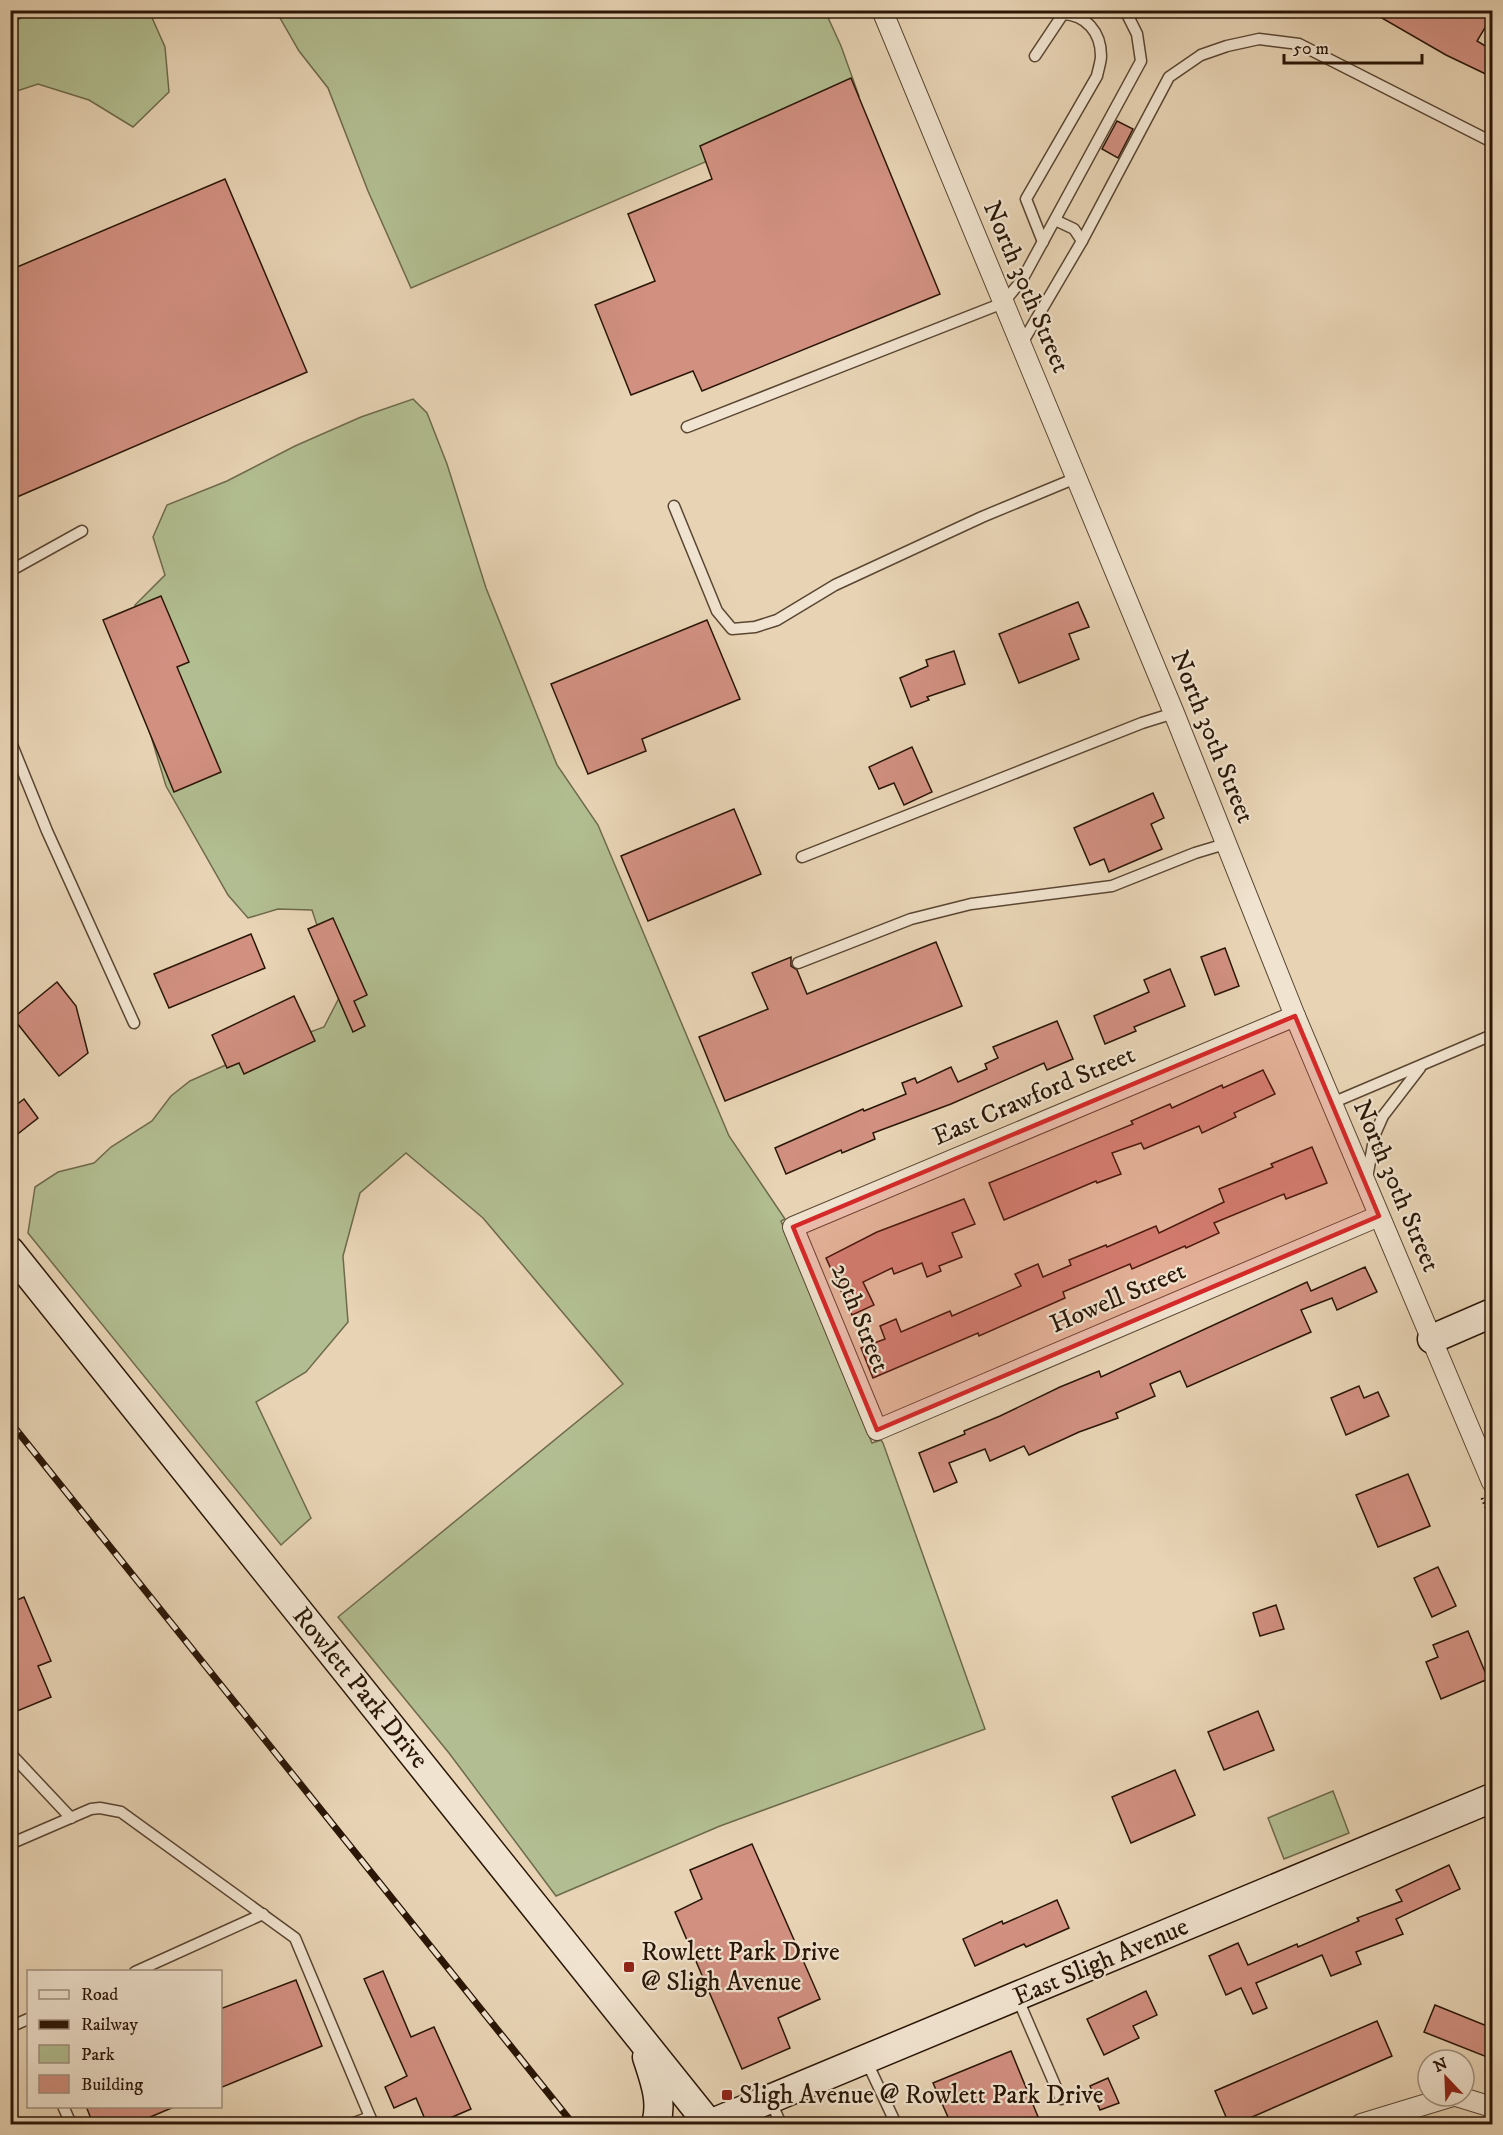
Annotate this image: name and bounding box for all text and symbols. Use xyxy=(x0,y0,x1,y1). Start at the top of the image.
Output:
scale bar xyxy=(1284,27,1422,65)
text: 50 m xyxy=(1293,38,1329,60)
street label: North 30th Street xyxy=(975,196,1077,378)
street label: North 30th Street xyxy=(1162,646,1262,828)
street label: East Crawford Street xyxy=(928,1038,1140,1154)
street label: North 30th Street xyxy=(1345,1095,1447,1277)
street label: Howell Street xyxy=(1045,1255,1191,1341)
street label: 29th Street xyxy=(823,1259,897,1377)
street label: Rowlett Park Drive xyxy=(285,1600,435,1776)
street label: East Sligh Avenue xyxy=(1008,1910,1194,2014)
place label: Rowlett Park Drive @ Sligh Avenue xyxy=(641,1936,840,1999)
marker: Rowlett Park Drive @ Sligh Avenue xyxy=(622,1960,636,1974)
legend xyxy=(27,1970,222,2108)
text: Road xyxy=(81,1984,118,2006)
text: Railway xyxy=(81,2014,139,2036)
text: Park xyxy=(81,2044,115,2066)
north arrow xyxy=(1416,2048,1476,2108)
text: N xyxy=(1431,2053,1450,2077)
text: Building xyxy=(81,2074,143,2096)
place label: Sligh Avenue @ Rowlett Park Drive xyxy=(739,2079,1104,2112)
marker: Sligh Avenue @ Rowlett Park Drive xyxy=(720,2088,734,2102)

